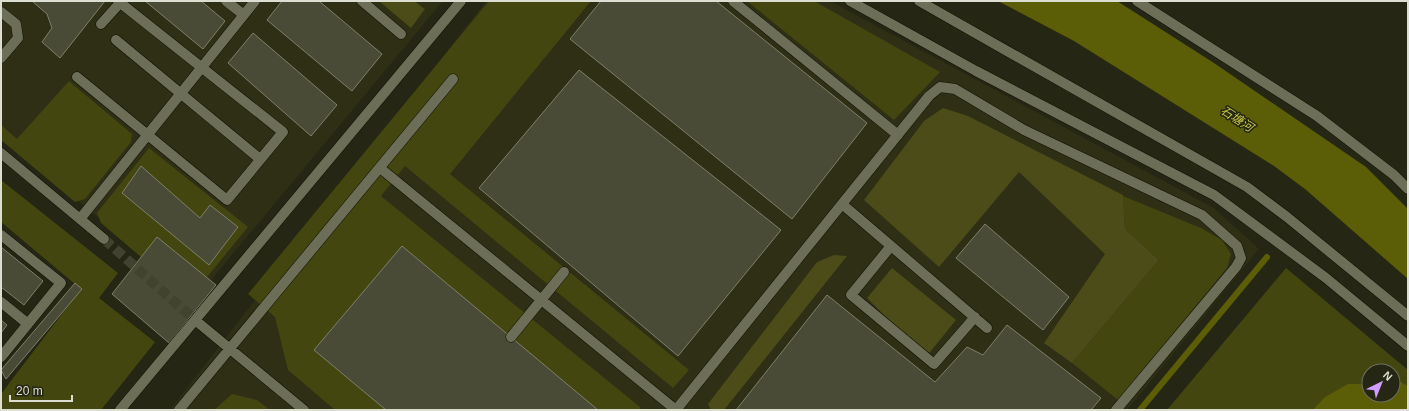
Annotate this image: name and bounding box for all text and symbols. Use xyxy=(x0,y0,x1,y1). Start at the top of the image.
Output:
water label: 石塘河 xyxy=(1218,103,1258,136)
north arrow xyxy=(1361,363,1401,403)
text: N xyxy=(1381,369,1395,383)
scale bar xyxy=(10,377,72,403)
text: 20 m xyxy=(16,384,43,398)

